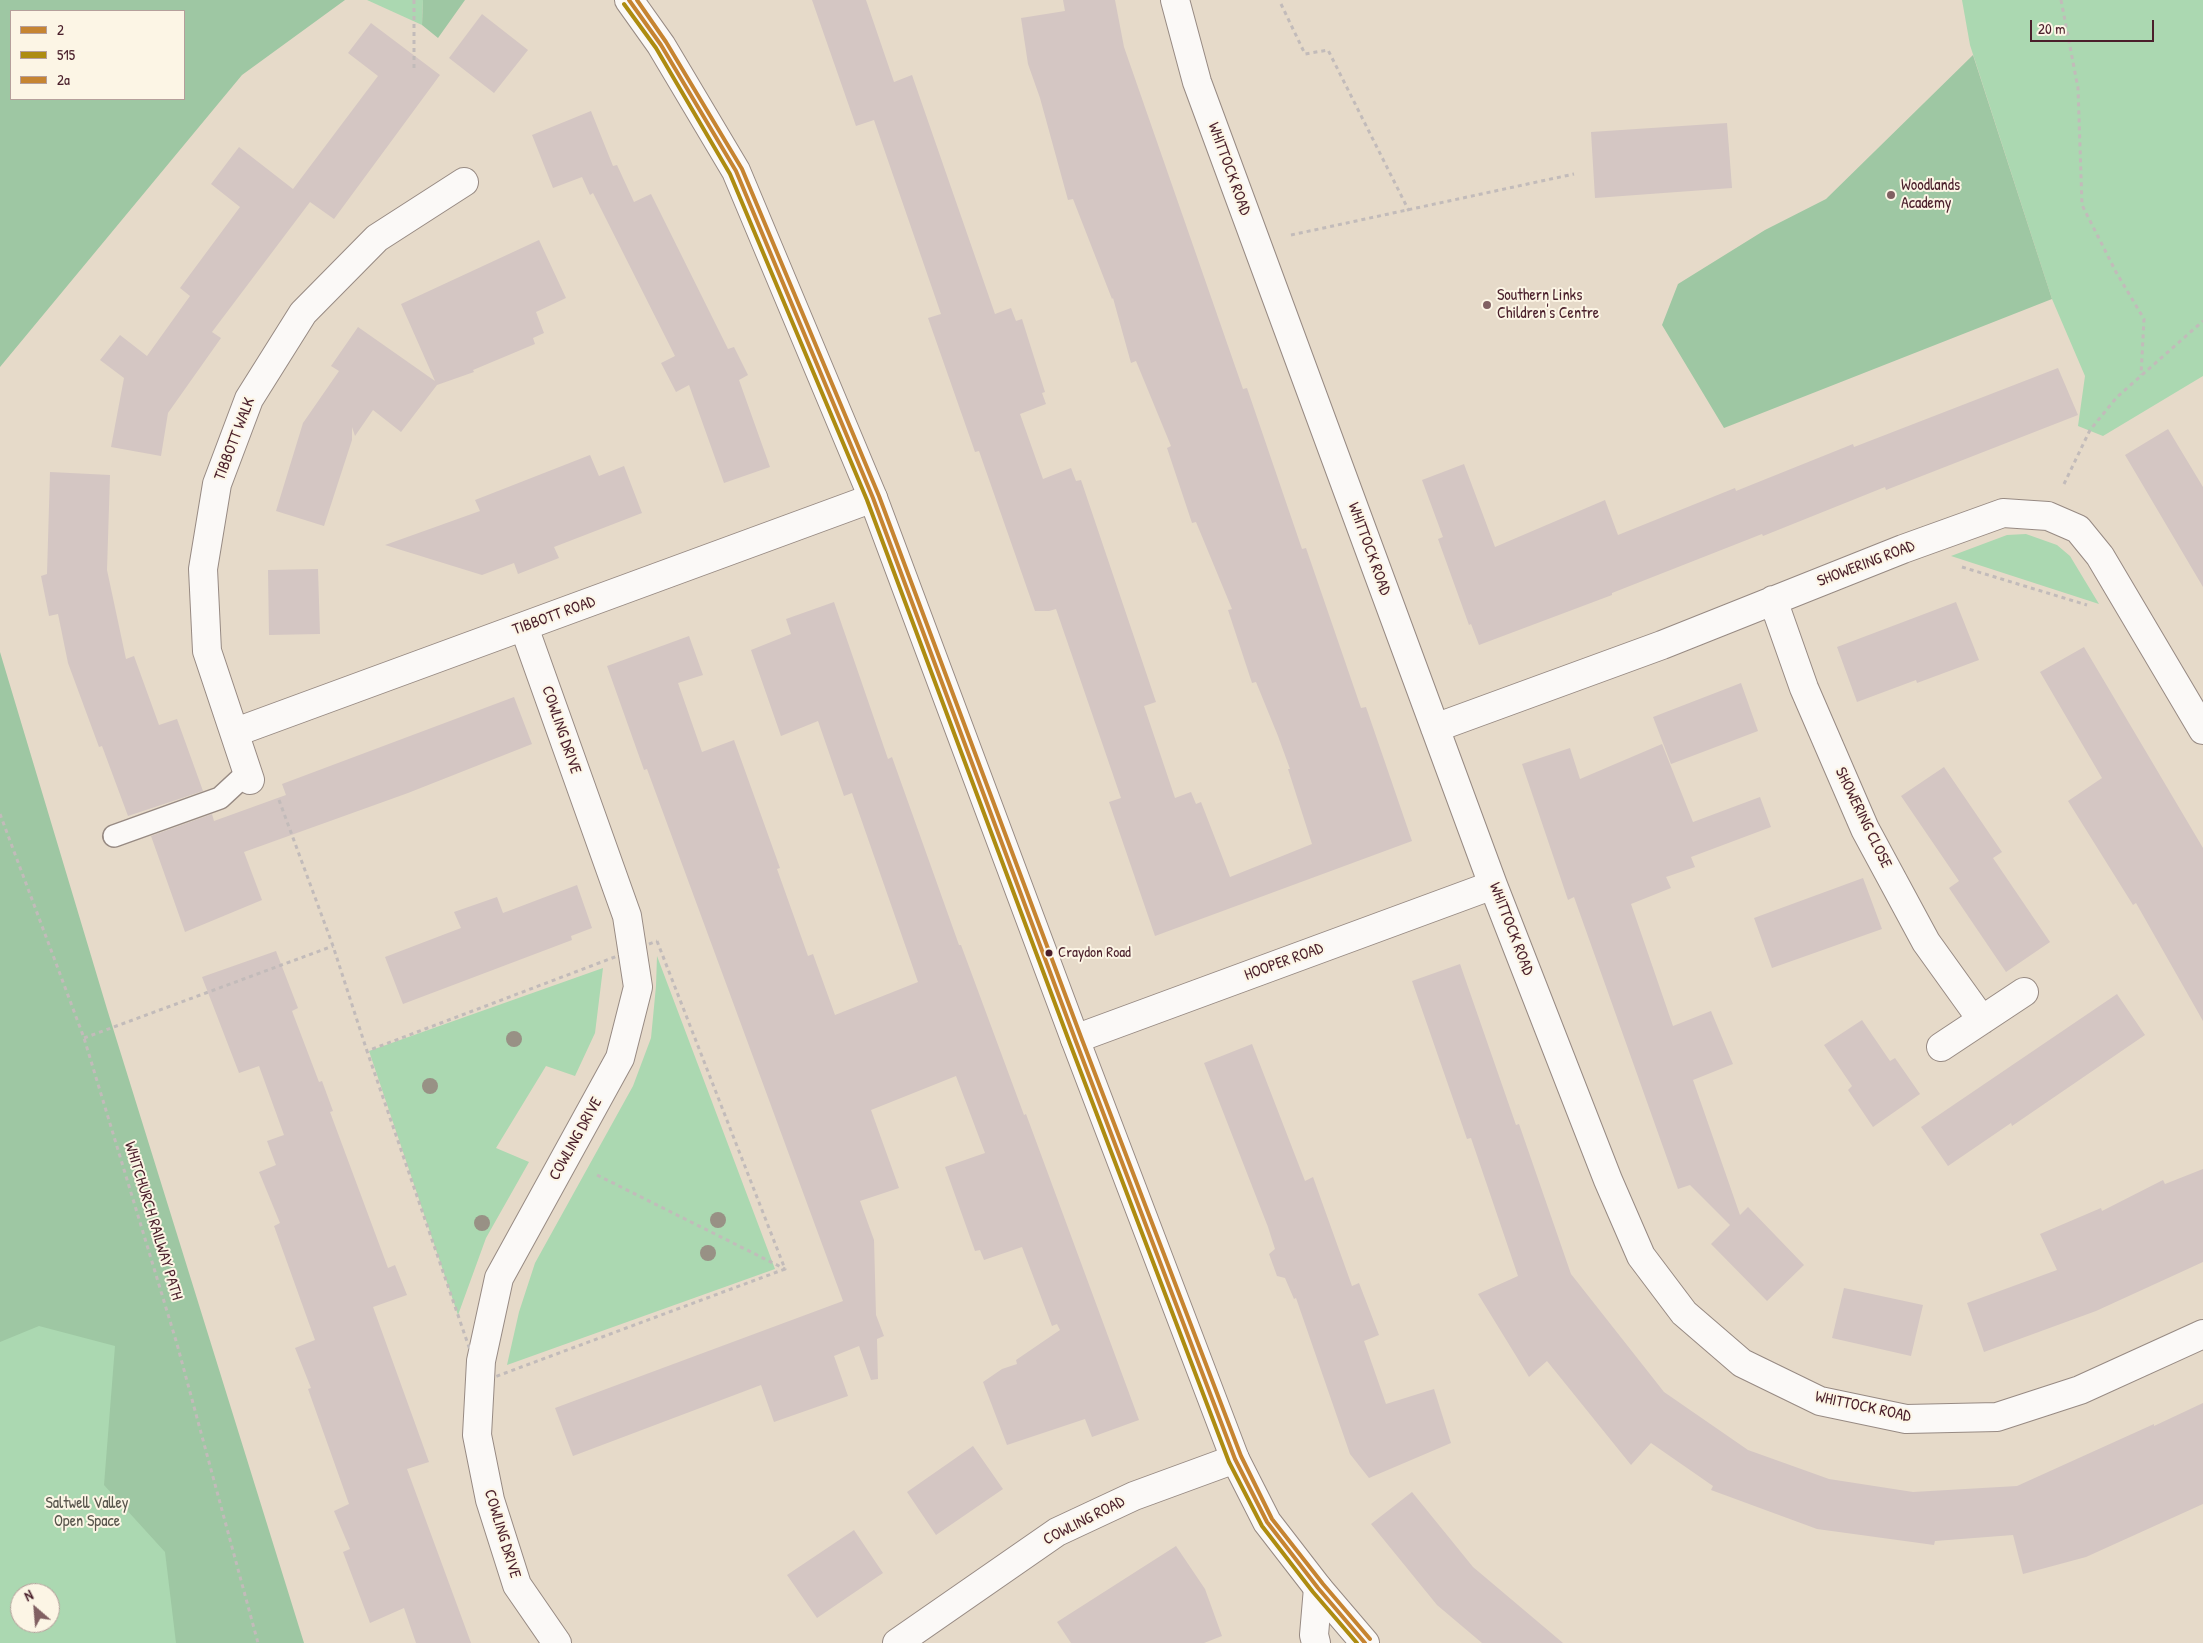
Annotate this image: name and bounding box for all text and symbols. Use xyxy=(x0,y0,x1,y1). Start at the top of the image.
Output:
legend xyxy=(10,10,185,100)
scale bar xyxy=(2033,10,2157,42)
text: 20 m xyxy=(2038,18,2065,39)
text: 2 xyxy=(57,19,64,40)
text: 515 xyxy=(57,44,75,65)
text: 2a xyxy=(57,69,70,90)
street label: WHITTOCK ROAD xyxy=(1203,120,1255,218)
place label: Woodlands Academy xyxy=(1901,176,1960,214)
marker: Woodlands Academy xyxy=(1885,189,1897,201)
place label: Southern Links Children's Centre xyxy=(1497,286,1599,324)
marker: Southern Links Children's Centre xyxy=(1481,299,1493,311)
street label: TIBBOTT WALK xyxy=(210,395,260,483)
street label: WHITTOCK ROAD xyxy=(1343,500,1395,598)
street label: SHOWERING ROAD xyxy=(1814,537,1918,591)
street label: TIBBOTT ROAD xyxy=(510,592,598,640)
street label: COWLING DRIVE xyxy=(537,683,585,777)
street label: SHOWERING CLOSE xyxy=(1830,765,1896,871)
street label: WHITTOCK ROAD xyxy=(1485,880,1537,978)
street label: HOOPER ROAD xyxy=(1242,939,1326,985)
place label: Craydon Road xyxy=(1058,944,1131,962)
marker: Craydon Road xyxy=(1044,948,1054,958)
street label: COWLING DRIVE xyxy=(545,1094,607,1184)
street label: WHITCHURCH RAILWAY PATH xyxy=(120,1140,186,1302)
street label: WHITTOCK ROAD xyxy=(1813,1387,1913,1427)
street label: COWLING DRIVE xyxy=(479,1487,525,1581)
street label: COWLING ROAD xyxy=(1040,1492,1128,1550)
park label: Saltwell Valley Open Space xyxy=(45,1494,129,1532)
north arrow xyxy=(10,1583,60,1633)
text: N xyxy=(21,1585,36,1605)

